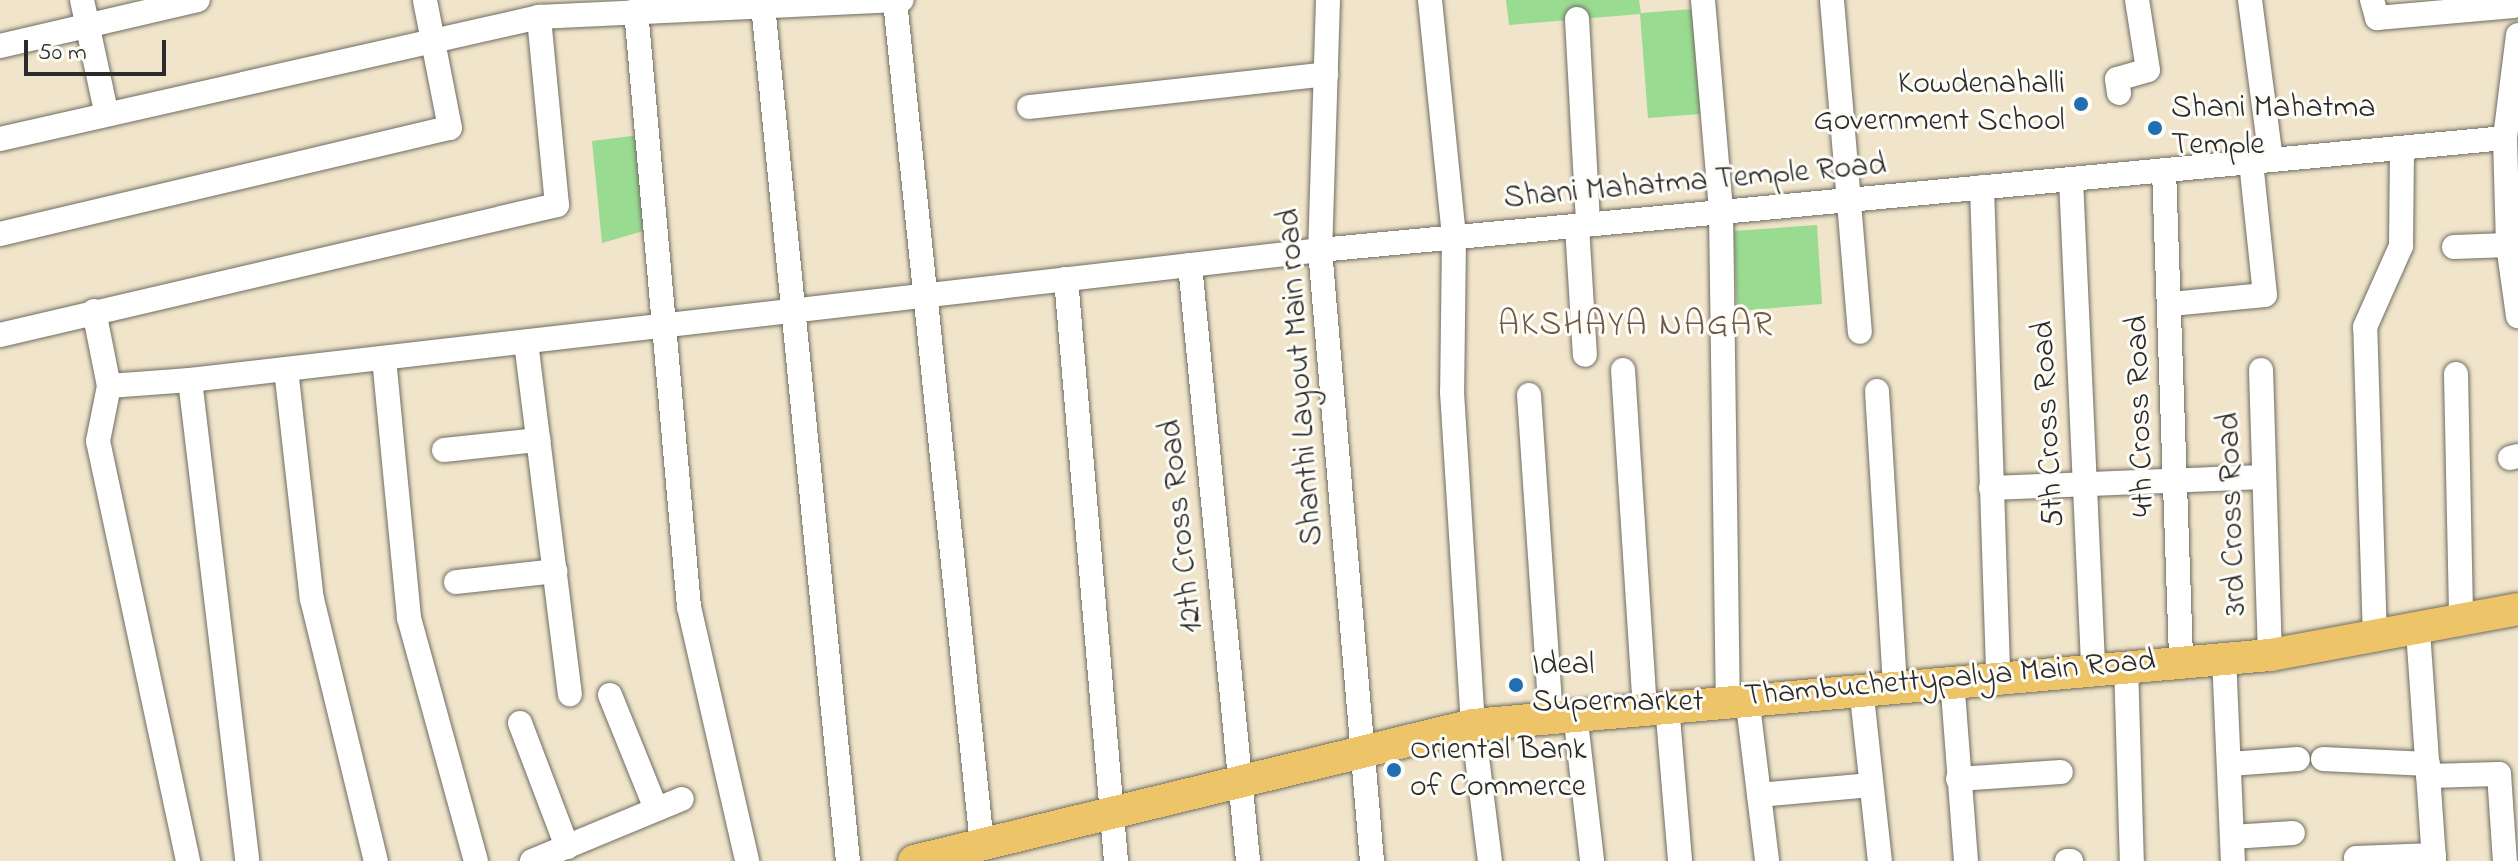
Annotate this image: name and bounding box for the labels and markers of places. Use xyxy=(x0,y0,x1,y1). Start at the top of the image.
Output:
place label: Kowdenahalli Government School xyxy=(1814,67,2065,142)
place label: Shani Mahatma Temple xyxy=(2171,91,2376,166)
marker: Kowdenahalli Government School xyxy=(2072,95,2090,113)
marker: Shani Mahatma Temple xyxy=(2146,119,2164,137)
place label: Ideal Supermarket xyxy=(1532,648,1704,723)
marker: Ideal Supermarket xyxy=(1507,676,1525,694)
place label: Oriental Bank of Commerce xyxy=(1410,733,1587,808)
marker: Oriental Bank of Commerce xyxy=(1385,761,1403,779)

